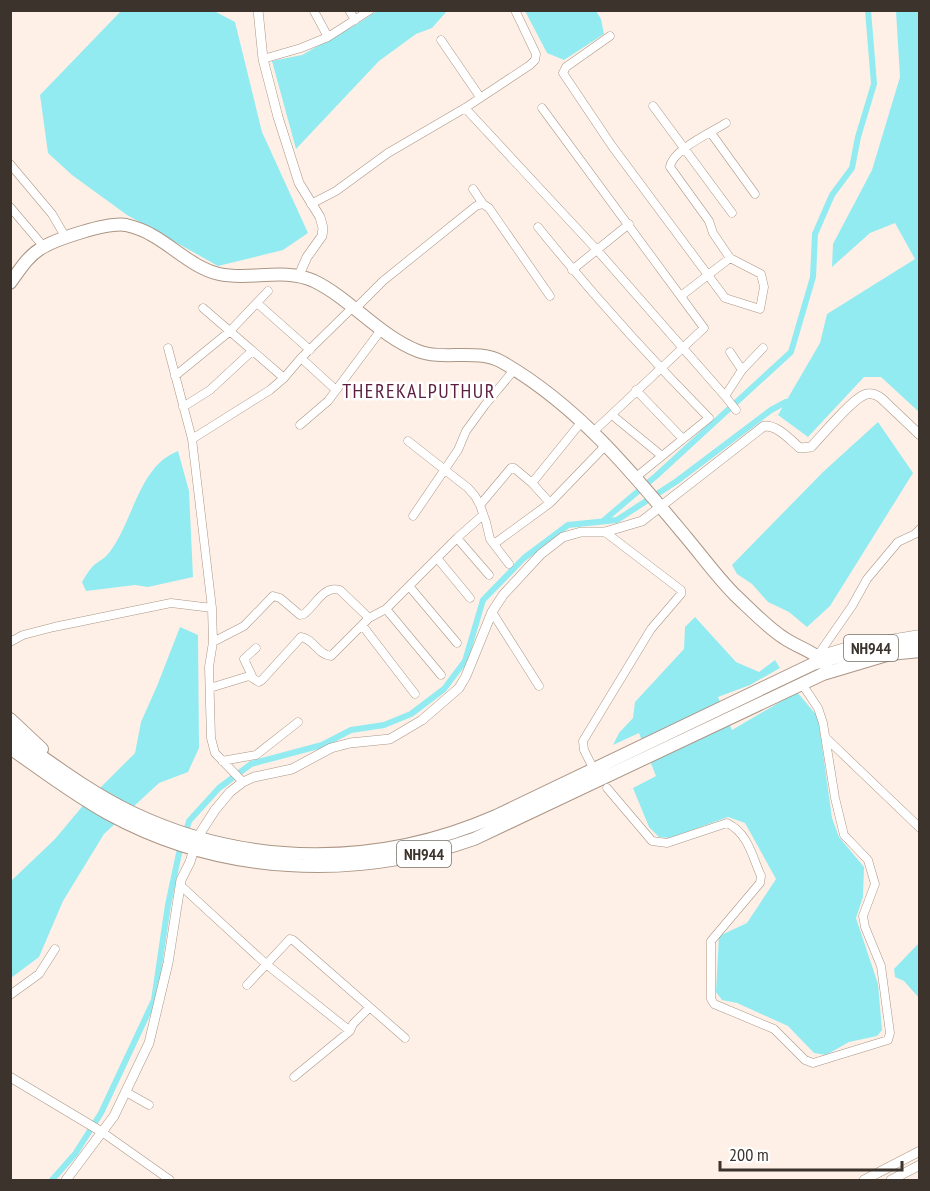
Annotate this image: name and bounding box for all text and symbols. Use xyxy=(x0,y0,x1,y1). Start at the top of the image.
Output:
district label: THEREKALPUTHUR xyxy=(342,378,496,404)
road number: NH944 xyxy=(844,635,898,661)
road number: NH944 xyxy=(397,841,451,867)
scale bar xyxy=(720,1134,902,1172)
text: 200 m xyxy=(729,1143,769,1166)

